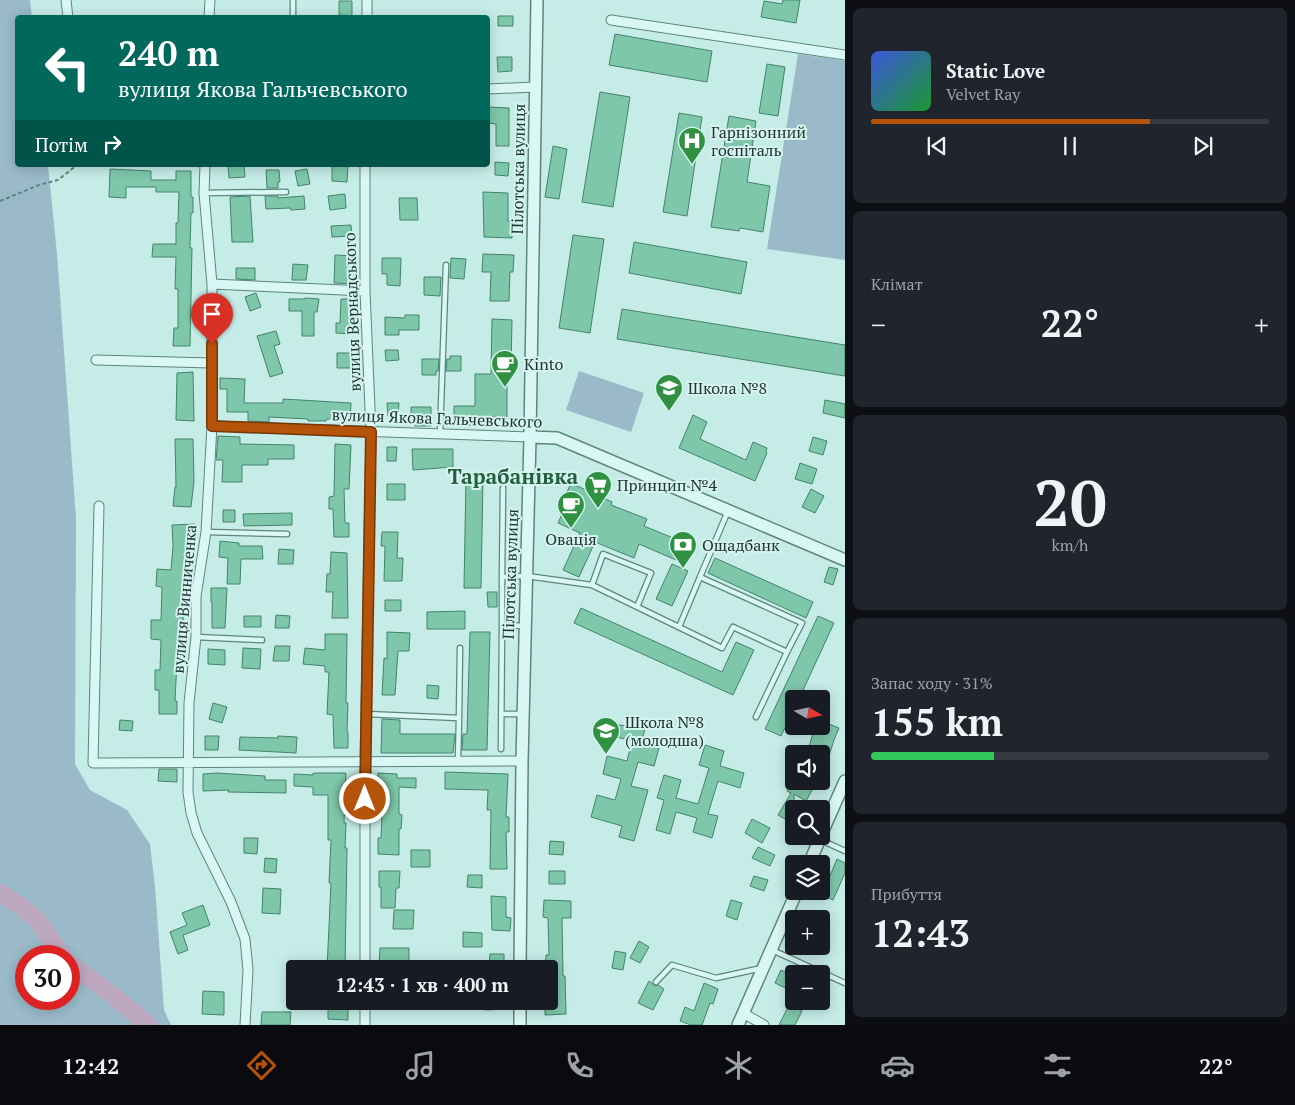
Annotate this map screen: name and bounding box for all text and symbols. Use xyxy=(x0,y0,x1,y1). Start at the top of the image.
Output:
text: 240 m xyxy=(118,30,219,76)
icon: left xyxy=(35,35,100,100)
text: Static Love xyxy=(946,58,1045,83)
text: вулиця Якова Гальчевського xyxy=(118,74,408,103)
text: Velvet Ray xyxy=(946,83,1020,105)
street label: Пілотська вулиця xyxy=(506,103,530,235)
place label: Гарнізонний госпіталь xyxy=(711,121,806,161)
hospital icon: Гарнізонний госпіталь xyxy=(677,126,707,165)
icon: right xyxy=(98,130,126,158)
text: Потім xyxy=(35,132,88,157)
icon: previous xyxy=(923,132,951,160)
icon: pause xyxy=(1056,132,1084,160)
icon: next xyxy=(1189,132,1217,160)
street label: вулиця Вернадського xyxy=(338,232,366,392)
text: Клімат xyxy=(871,273,923,295)
pin xyxy=(191,293,233,344)
text: 22° xyxy=(1041,298,1099,348)
icon: arrive xyxy=(198,300,226,328)
text: − xyxy=(871,306,886,343)
text: + xyxy=(1254,306,1269,343)
cafe icon: Kinto xyxy=(490,349,520,388)
place label: Kinto xyxy=(524,353,564,375)
school or university icon: Школа №8 xyxy=(654,373,684,412)
place label: Школа №8 xyxy=(688,377,767,399)
street label: вулиця Якова Гальчевського xyxy=(331,403,543,433)
text: 20 xyxy=(1033,458,1107,545)
district label: Тарабанівка xyxy=(448,462,579,490)
supermarket icon: Принцип №4 xyxy=(583,470,613,509)
place label: Принцип №4 xyxy=(617,474,717,496)
cafe icon: Овація xyxy=(556,490,586,529)
street label: Пілотська вулиця xyxy=(497,508,523,640)
street label: вулиця Винниченка xyxy=(167,524,201,674)
place label: Овація xyxy=(545,528,597,550)
bank icon: Ощадбанк xyxy=(668,530,698,569)
place label: Ощадбанк xyxy=(702,534,780,556)
text: km/h xyxy=(1052,534,1088,556)
text: Запас ходу · 31% xyxy=(871,672,993,694)
north arrow xyxy=(785,690,830,735)
map controls xyxy=(785,690,830,1010)
text: 155 km xyxy=(871,697,1003,747)
place label: Школа №8 (молодша) xyxy=(625,711,704,751)
school or university icon: Школа №8 (молодша) xyxy=(591,716,621,755)
button: sound xyxy=(785,745,830,790)
position arrow xyxy=(338,772,390,824)
button: search xyxy=(785,800,830,845)
button: layers xyxy=(785,855,830,900)
text: Прибуття xyxy=(871,883,942,905)
text: 12:43 xyxy=(871,908,970,958)
button: + xyxy=(785,910,830,955)
speed limit sign: 30 xyxy=(15,945,80,1010)
button: − xyxy=(785,965,830,1010)
text: 12:43 · 1 хв · 400 m xyxy=(335,972,509,997)
icon: directions xyxy=(244,1048,279,1083)
icon: music xyxy=(403,1048,438,1083)
icon: phone xyxy=(562,1048,597,1083)
icon: climate xyxy=(721,1048,756,1083)
icon: car xyxy=(880,1048,915,1083)
icon: filters xyxy=(1040,1048,1075,1083)
text: 12:42 xyxy=(62,1051,119,1080)
text: 22° xyxy=(1199,1051,1233,1080)

